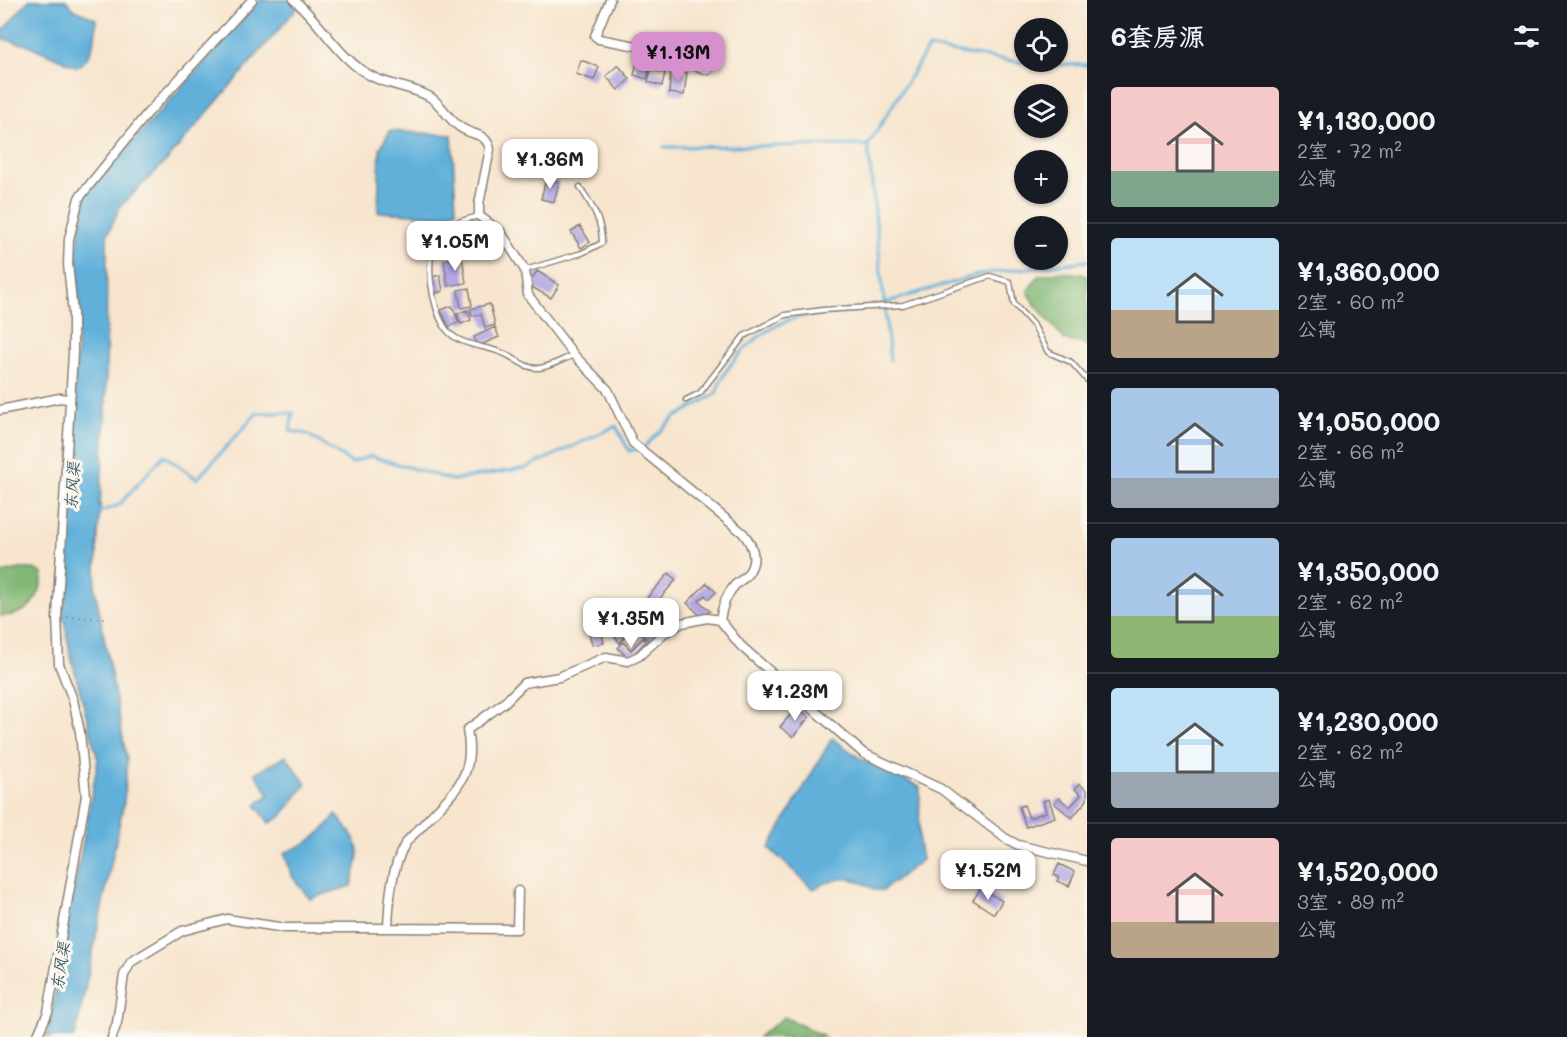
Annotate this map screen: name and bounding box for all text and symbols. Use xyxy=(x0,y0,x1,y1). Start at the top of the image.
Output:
map controls xyxy=(1014,18,1068,270)
button: locate xyxy=(1014,18,1068,72)
text: 6套房源 xyxy=(1111,19,1205,53)
icon: filters xyxy=(1510,20,1543,53)
pin: ¥1.13M xyxy=(629,32,727,83)
text: ¥1.13M xyxy=(645,38,711,64)
button: layers xyxy=(1014,84,1068,138)
text: ¥1,130,000 xyxy=(1297,103,1436,137)
icon: home xyxy=(1159,111,1231,183)
text: 2室 · 72 m² xyxy=(1297,137,1402,163)
pin: ¥1.36M xyxy=(501,139,599,190)
text: ¥1.36M xyxy=(516,145,584,171)
button: + xyxy=(1014,150,1068,204)
text: 公寓 xyxy=(1297,164,1337,190)
button: − xyxy=(1014,216,1068,270)
pin: ¥1.05M xyxy=(406,221,504,272)
text: ¥1.05M xyxy=(421,227,489,253)
text: ¥1,360,000 xyxy=(1297,254,1440,288)
icon: home xyxy=(1159,262,1231,334)
text: 2室 · 60 m² xyxy=(1297,288,1404,314)
text: 公寓 xyxy=(1297,315,1337,341)
text: ¥1,050,000 xyxy=(1297,404,1440,438)
icon: home xyxy=(1159,412,1231,484)
text: 2室 · 66 m² xyxy=(1297,438,1404,464)
water label: 东风渠 xyxy=(59,459,84,511)
text: 公寓 xyxy=(1297,465,1337,491)
text: ¥1,350,000 xyxy=(1297,554,1439,588)
icon: home xyxy=(1159,562,1231,634)
text: 2室 · 62 m² xyxy=(1297,588,1403,614)
pin: ¥1.35M xyxy=(582,598,680,649)
text: ¥1.35M xyxy=(597,604,665,630)
text: 公寓 xyxy=(1297,615,1337,641)
pin: ¥1.23M xyxy=(746,671,844,722)
text: ¥1.23M xyxy=(761,677,829,703)
text: ¥1,230,000 xyxy=(1297,704,1439,738)
icon: home xyxy=(1159,712,1231,784)
text: 2室 · 62 m² xyxy=(1297,738,1403,764)
text: 公寓 xyxy=(1297,765,1337,791)
pin: ¥1.52M xyxy=(939,850,1037,901)
text: ¥1,520,000 xyxy=(1297,854,1438,888)
text: ¥1.52M xyxy=(954,856,1022,882)
icon: home xyxy=(1159,862,1231,934)
text: 3室 · 89 m² xyxy=(1297,888,1404,914)
text: 公寓 xyxy=(1297,915,1337,941)
water label: 东风渠 xyxy=(45,939,74,991)

